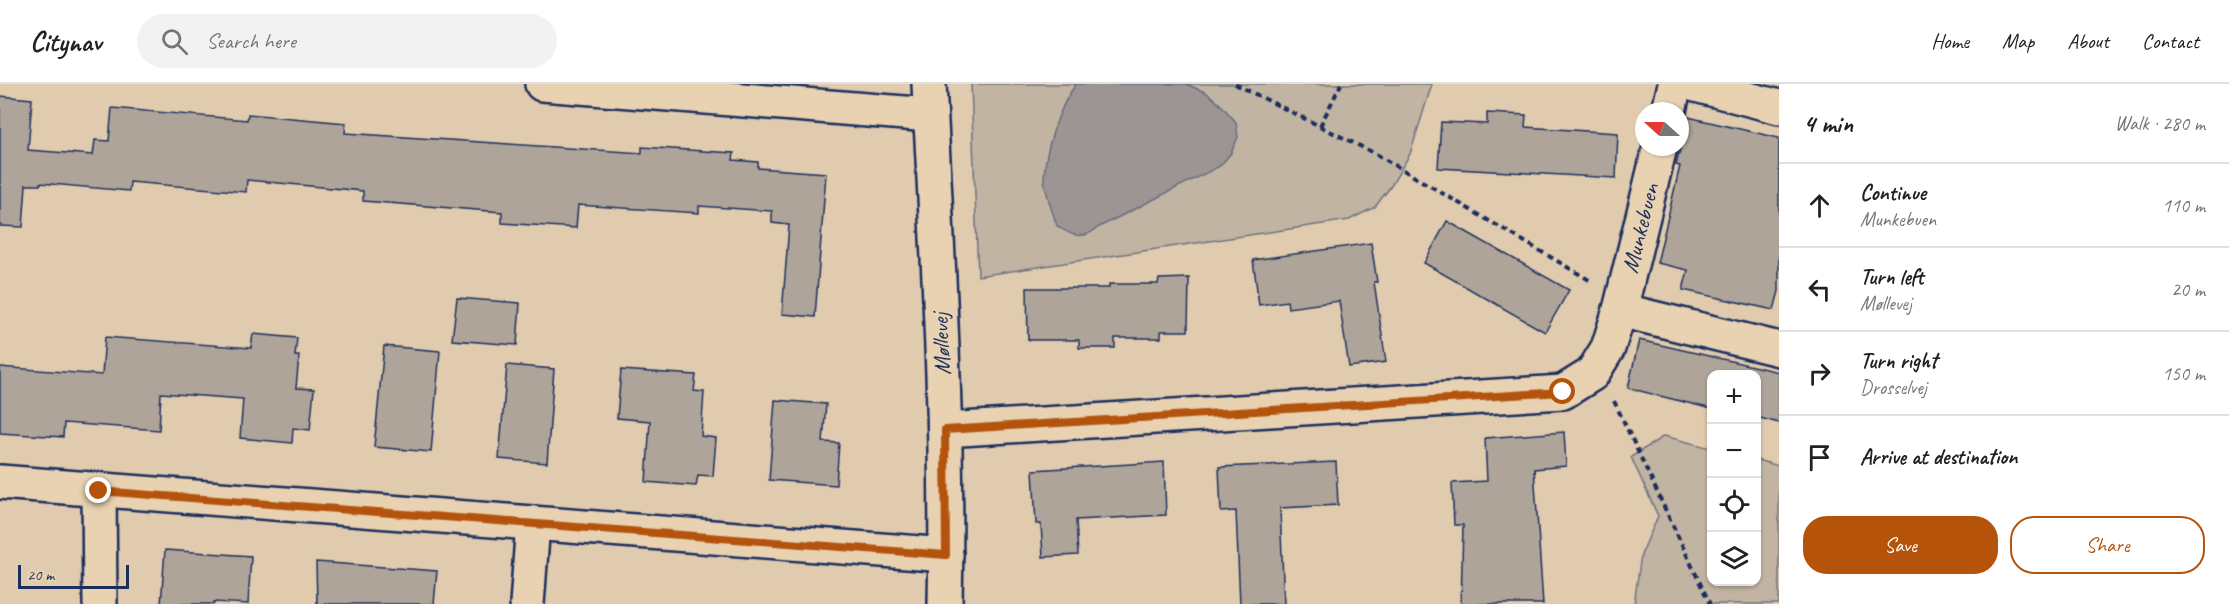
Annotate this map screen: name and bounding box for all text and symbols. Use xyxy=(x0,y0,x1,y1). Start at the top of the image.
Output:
search box xyxy=(137,14,557,68)
text: Citynav xyxy=(30,24,101,59)
icon: search xyxy=(158,25,191,58)
text: Search here xyxy=(206,27,296,55)
text: Home xyxy=(1931,28,1969,54)
text: Map xyxy=(2002,28,2034,54)
text: About xyxy=(2067,28,2109,54)
text: Contact xyxy=(2142,28,2199,54)
north arrow xyxy=(1635,102,1689,156)
text: 4 min xyxy=(1803,107,1853,140)
text: Walk · 280 m xyxy=(2115,111,2205,136)
street label: Munkebuen xyxy=(1614,179,1666,276)
text: Continue xyxy=(1860,179,1926,207)
icon: ahead xyxy=(1803,189,1836,222)
text: 110 m xyxy=(2162,193,2205,218)
text: Munkebuen xyxy=(1860,207,1936,232)
text: Turn left xyxy=(1860,263,1924,291)
icon: left xyxy=(1803,273,1836,306)
text: 20 m xyxy=(2171,277,2205,302)
text: Møllevej xyxy=(1860,291,1912,316)
street label: Møllevej xyxy=(924,309,958,376)
text: Turn right xyxy=(1860,347,1937,375)
icon: right xyxy=(1803,357,1836,390)
text: 150 m xyxy=(2162,361,2205,386)
map controls xyxy=(1707,370,1761,586)
button: + xyxy=(1707,370,1761,424)
text: Drosselvej xyxy=(1860,375,1927,400)
route start xyxy=(1549,378,1575,404)
button: − xyxy=(1707,424,1761,478)
icon: arrive xyxy=(1803,441,1836,474)
text: Arrive at destination xyxy=(1860,443,2017,471)
route end xyxy=(85,477,111,503)
button: locate xyxy=(1707,478,1761,532)
button: Save xyxy=(1803,516,1998,574)
button: Share xyxy=(2010,516,2205,574)
button: layers xyxy=(1707,532,1761,586)
scale bar xyxy=(18,562,129,590)
text: 20 m xyxy=(27,565,54,585)

